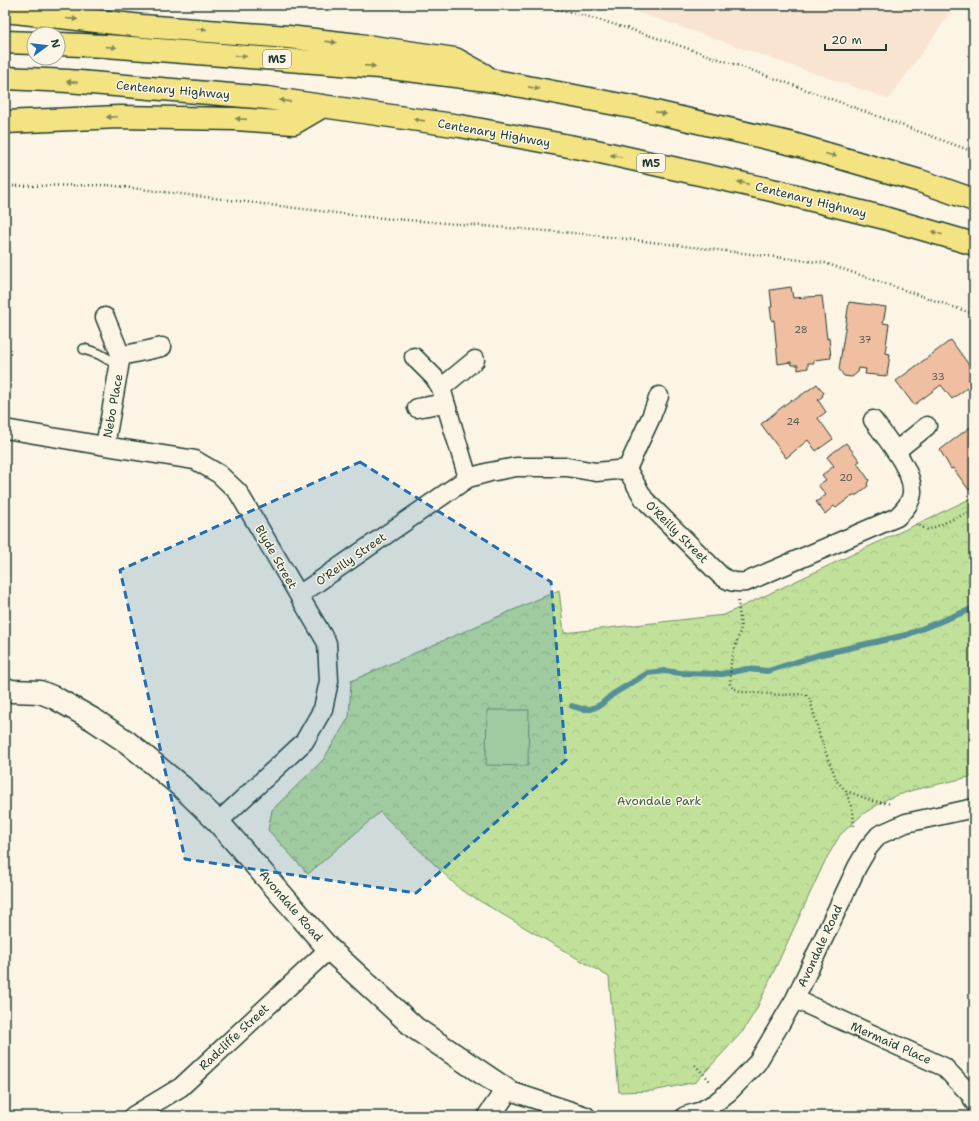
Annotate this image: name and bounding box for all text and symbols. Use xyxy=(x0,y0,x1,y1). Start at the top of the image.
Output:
one-way arrow xyxy=(66,16,78,22)
north arrow xyxy=(26,26,66,66)
one-way arrow xyxy=(195,26,207,33)
scale bar xyxy=(825,26,886,52)
text: 20 m xyxy=(831,32,862,48)
text: N xyxy=(47,37,64,50)
one-way arrow xyxy=(324,39,337,45)
one-way arrow xyxy=(105,43,117,50)
road number: M5 xyxy=(263,50,291,68)
one-way arrow xyxy=(235,53,247,60)
one-way arrow xyxy=(364,62,376,69)
street label: Centenary Highway xyxy=(115,77,231,103)
one-way arrow xyxy=(66,78,78,85)
one-way arrow xyxy=(528,86,540,92)
one-way arrow xyxy=(279,98,291,104)
one-way arrow xyxy=(655,111,667,117)
one-way arrow xyxy=(105,114,118,120)
street label: Centenary Highway xyxy=(436,115,552,151)
one-way arrow xyxy=(235,116,247,123)
one-way arrow xyxy=(413,117,425,123)
one-way arrow xyxy=(610,152,622,158)
one-way arrow xyxy=(825,152,837,158)
road number: M5 xyxy=(637,154,665,172)
street label: Centenary Highway xyxy=(754,178,868,222)
one-way arrow xyxy=(737,180,749,186)
one-way arrow xyxy=(930,230,942,236)
house number: 28 xyxy=(794,323,808,336)
house number: 37 xyxy=(858,333,872,346)
house number: 33 xyxy=(931,370,945,383)
street label: Nebo Place xyxy=(100,373,127,439)
house number: 24 xyxy=(786,415,800,428)
house number: 20 xyxy=(839,471,853,484)
street label: O'Reilly Street xyxy=(642,497,712,567)
street label: Blyde Street xyxy=(251,522,301,592)
street label: O'Reilly Street xyxy=(313,529,389,589)
park label: Avondale Park xyxy=(617,793,701,809)
street label: Avondale Road xyxy=(256,867,326,945)
street label: Avondale Road xyxy=(794,902,846,990)
street label: Radcliffe Street xyxy=(196,1000,272,1074)
street label: Mermaid Place xyxy=(848,1018,934,1068)

